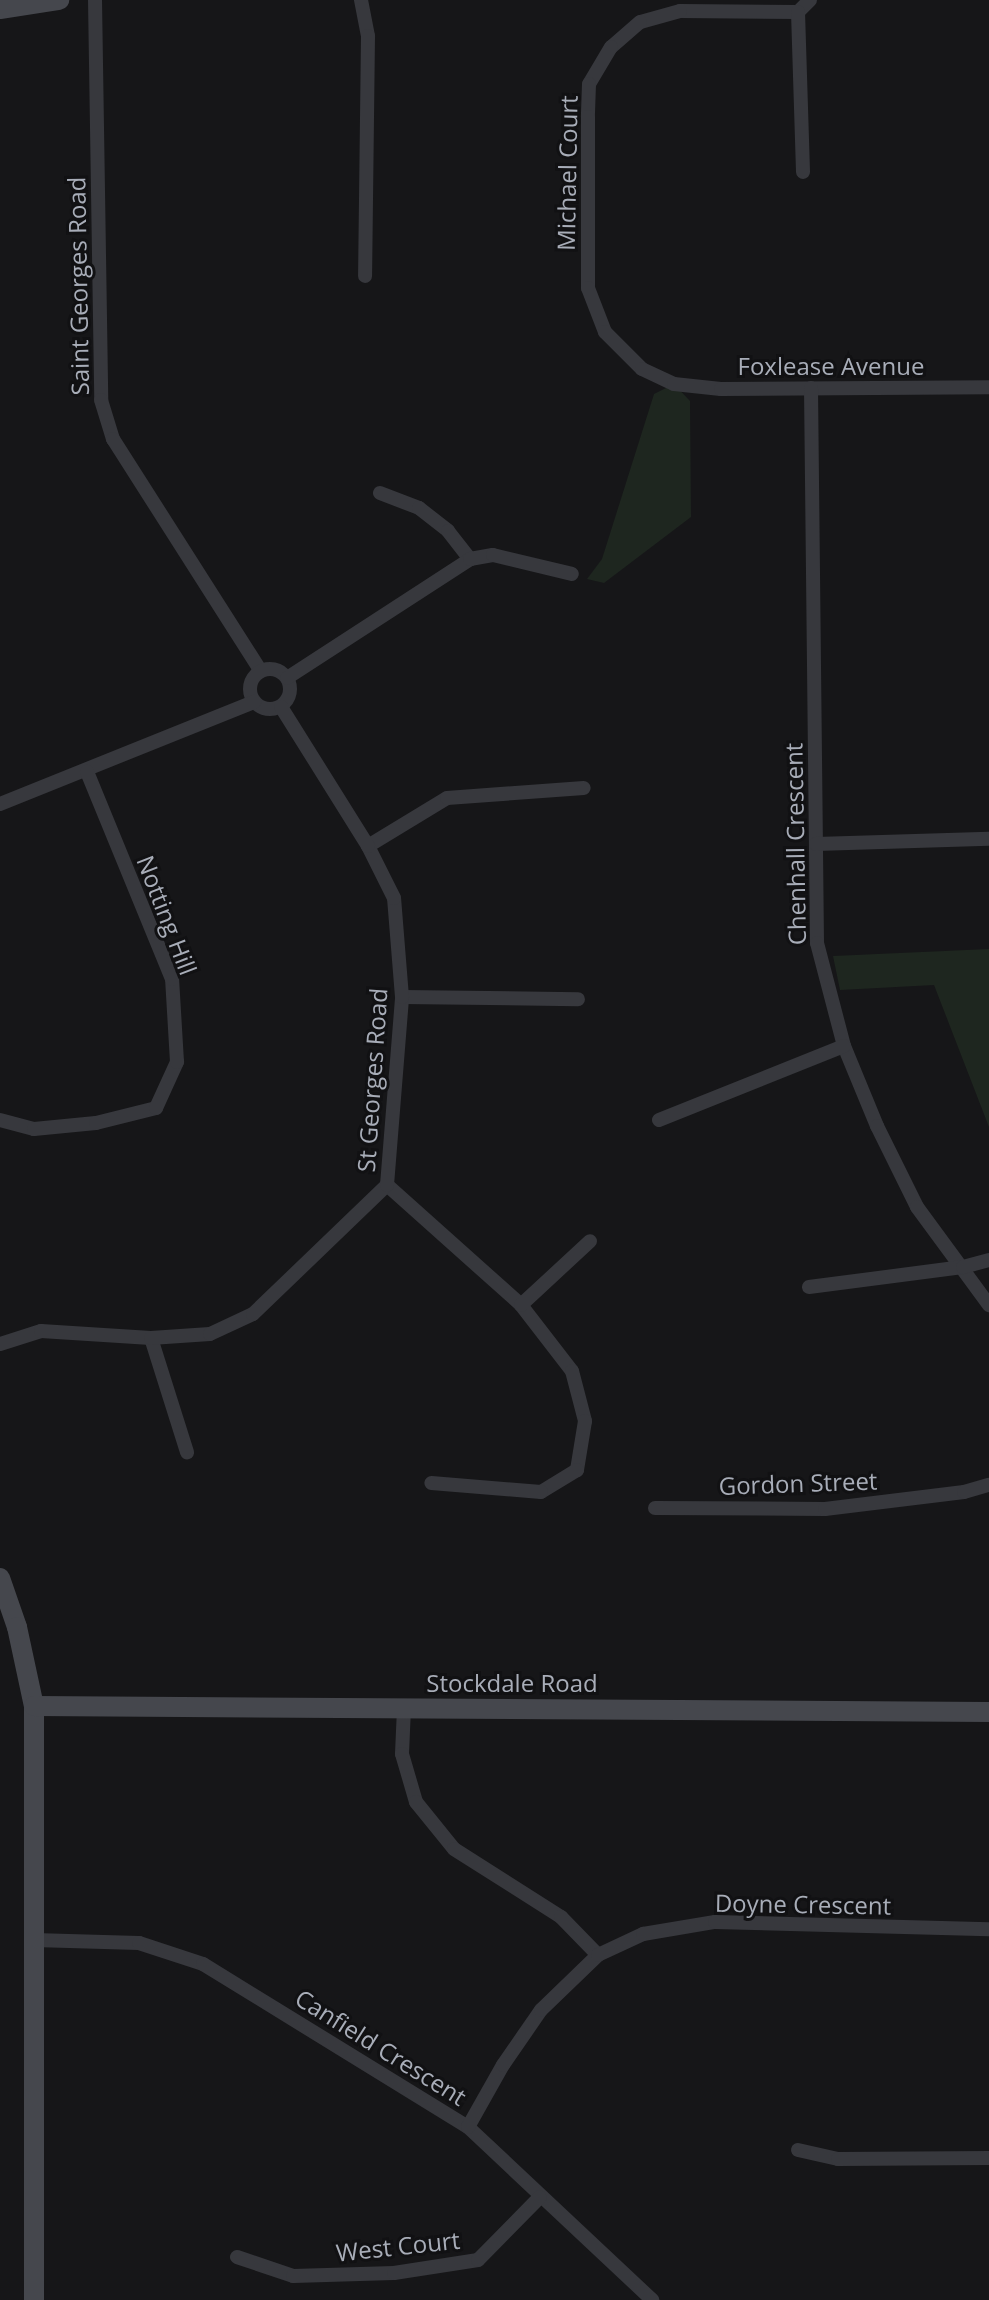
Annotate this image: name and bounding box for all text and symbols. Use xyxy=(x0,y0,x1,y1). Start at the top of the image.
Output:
street label: Michael Court xyxy=(551,95,583,251)
street label: Saint Georges Road xyxy=(62,176,94,396)
street label: Foxlease Avenue xyxy=(738,352,924,380)
street label: Chenhall Crescent xyxy=(779,743,811,945)
street label: Notting Hill xyxy=(131,851,203,979)
street label: St Georges Road xyxy=(351,987,393,1173)
street label: Gordon Street xyxy=(718,1466,878,1500)
street label: Stockdale Road xyxy=(426,1669,598,1697)
street label: Doyne Crescent xyxy=(715,1888,891,1920)
street label: Canfield Crescent xyxy=(290,1983,472,2111)
street label: West Court xyxy=(335,2225,461,2267)

